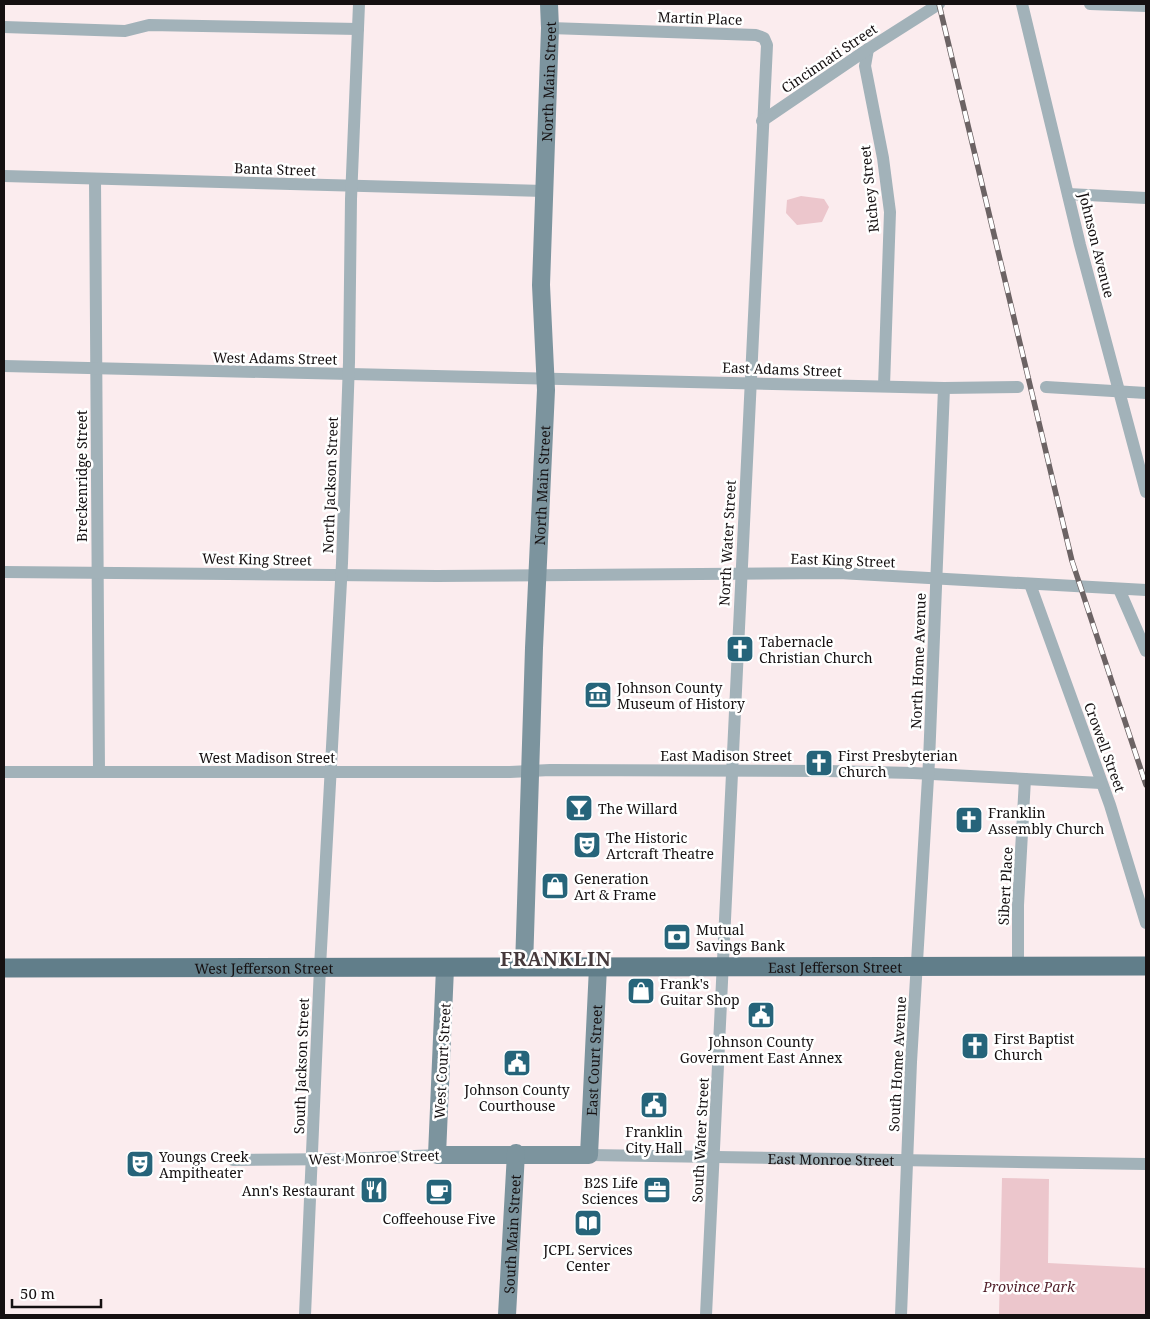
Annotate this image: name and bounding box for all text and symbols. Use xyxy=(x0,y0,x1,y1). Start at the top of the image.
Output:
street label: Martin Place xyxy=(657,7,743,29)
street label: Cincinnati Street xyxy=(777,19,881,97)
street label: North Main Street xyxy=(537,21,560,142)
street label: Richey Street xyxy=(855,144,883,234)
street label: Banta Street xyxy=(234,158,316,180)
street label: Johnson Avenue xyxy=(1074,189,1119,300)
street label: West Adams Street xyxy=(213,347,337,369)
street label: East Adams Street xyxy=(722,357,842,381)
street label: Breckenridge Street xyxy=(72,410,91,542)
street label: North Jackson Street xyxy=(318,416,342,554)
street label: North Main Street xyxy=(529,425,554,546)
street label: North Water Street xyxy=(714,479,740,606)
street label: West King Street xyxy=(202,549,312,569)
street label: East King Street xyxy=(790,549,896,571)
street label: North Home Avenue xyxy=(906,593,930,729)
place label: Tabernacle Christian Church xyxy=(759,632,873,667)
church icon: Tabernacle Christian Church xyxy=(725,634,755,664)
place label: Johnson County Museum of History xyxy=(616,678,745,713)
museum icon: Johnson County Museum of History xyxy=(583,680,613,710)
street label: Crowell Street xyxy=(1080,699,1130,795)
street label: East Madison Street xyxy=(660,746,792,765)
place label: First Presbyterian Church xyxy=(838,746,958,781)
street label: West Madison Street xyxy=(199,748,335,767)
church icon: First Presbyterian Church xyxy=(804,748,834,778)
bar icon: The Willard xyxy=(564,793,594,823)
place label: The Willard xyxy=(598,799,678,818)
place label: Franklin Assembly Church xyxy=(988,803,1105,838)
church icon: Franklin Assembly Church xyxy=(954,805,984,835)
place label: The Historic Artcraft Theatre xyxy=(606,828,714,863)
theatre icon: The Historic Artcraft Theatre xyxy=(572,830,602,860)
street label: Sibert Place xyxy=(993,846,1017,926)
place label: Generation Art & Frame xyxy=(574,869,656,904)
shop icon: Generation Art & Frame xyxy=(540,871,570,901)
place label: Mutual Savings Bank xyxy=(696,920,786,955)
bank icon: Mutual Savings Bank xyxy=(662,922,692,952)
district label: FRANKLIN xyxy=(500,946,612,972)
street label: East Jefferson Street xyxy=(768,957,902,976)
street label: West Jefferson Street xyxy=(195,958,334,977)
place label: Frank's Guitar Shop xyxy=(660,974,740,1009)
shop icon: Frank's Guitar Shop xyxy=(626,976,656,1006)
street label: South Home Avenue xyxy=(884,996,910,1132)
street label: South Jackson Street xyxy=(289,998,313,1134)
public building icon: Johnson County Government East Annex xyxy=(746,1000,776,1030)
street label: West Court Street xyxy=(429,1003,455,1119)
street label: East Court Street xyxy=(581,1004,606,1116)
place label: First Baptist Church xyxy=(994,1029,1075,1064)
church icon: First Baptist Church xyxy=(960,1031,990,1061)
place label: Johnson County Government East Annex xyxy=(680,1032,843,1067)
public building icon: Johnson County Courthouse xyxy=(502,1048,532,1078)
street label: South Water Street xyxy=(687,1077,713,1203)
place label: Johnson County Courthouse xyxy=(463,1080,570,1115)
public building icon: Franklin City Hall xyxy=(639,1090,669,1120)
place label: Franklin City Hall xyxy=(625,1122,683,1157)
street label: West Monroe Street xyxy=(308,1145,440,1169)
place label: Youngs Creek Ampitheater xyxy=(158,1147,249,1182)
street label: East Monroe Street xyxy=(767,1148,895,1169)
theatre icon: Youngs Creek Ampitheater xyxy=(125,1149,155,1179)
place label: B2S Life Sciences xyxy=(582,1173,638,1208)
street label: South Main Street xyxy=(499,1174,524,1294)
restaurant icon: Ann's Restaurant xyxy=(359,1175,389,1205)
office icon: B2S Life Sciences xyxy=(642,1175,672,1205)
cafe icon: Coffeehouse Five xyxy=(424,1177,454,1207)
place label: Ann's Restaurant xyxy=(242,1181,355,1200)
library icon: JCPL Services Center xyxy=(573,1208,603,1238)
place label: Coffeehouse Five xyxy=(382,1209,496,1228)
place label: JCPL Services Center xyxy=(542,1240,633,1275)
scale bar xyxy=(12,1276,101,1308)
park label: Province Park xyxy=(982,1277,1076,1296)
text: 50 m xyxy=(20,1283,55,1303)

